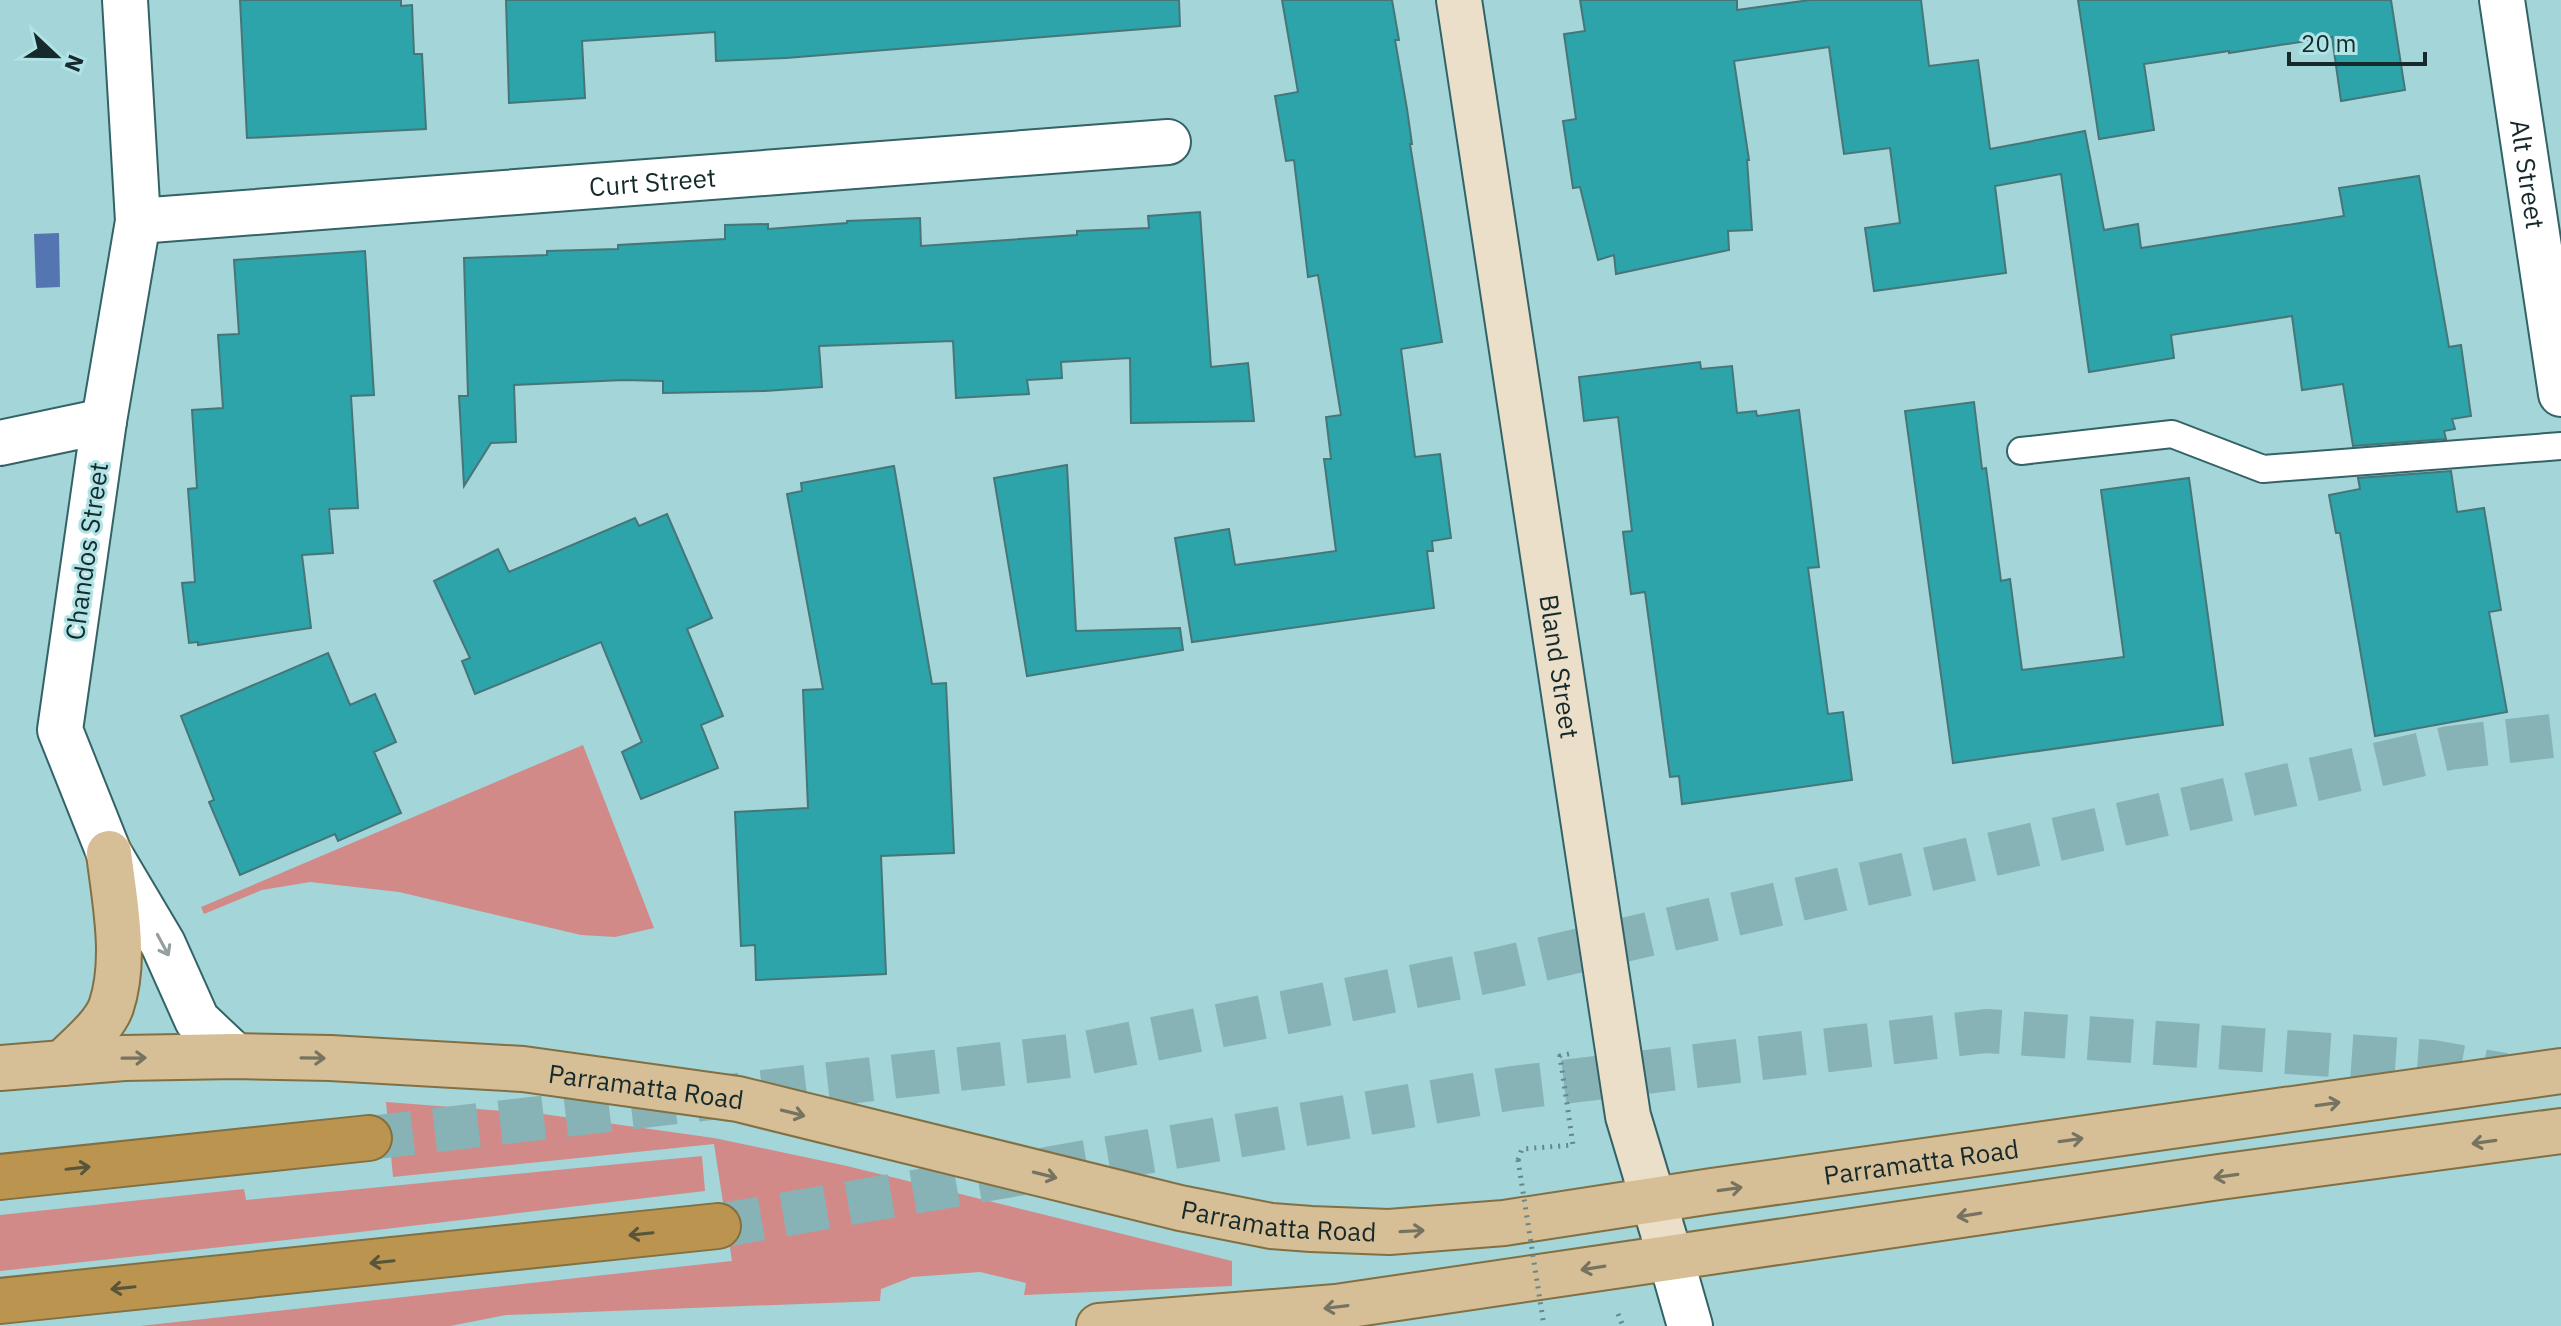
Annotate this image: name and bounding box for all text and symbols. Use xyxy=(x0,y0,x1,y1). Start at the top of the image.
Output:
north arrow xyxy=(16,16,96,96)
scale bar xyxy=(2289,16,2425,66)
text: 20 m xyxy=(2301,27,2356,59)
text: N xyxy=(59,51,91,76)
street label: Alt Street xyxy=(2503,117,2553,231)
street label: Curt Street xyxy=(588,160,717,203)
street label: Chandos Street xyxy=(57,460,115,642)
street label: Bland Street xyxy=(1532,592,1588,741)
one-way arrow xyxy=(155,933,171,956)
one-way arrow xyxy=(120,1050,147,1065)
one-way arrow xyxy=(299,1050,326,1066)
street label: Parramatta Road xyxy=(546,1056,746,1117)
one-way arrow xyxy=(2315,1096,2340,1111)
one-way arrow xyxy=(780,1106,805,1121)
street label: Parramatta Road xyxy=(1821,1131,2021,1192)
one-way arrow xyxy=(2058,1132,2083,1147)
one-way arrow xyxy=(2471,1134,2498,1149)
one-way arrow xyxy=(64,1161,90,1176)
one-way arrow xyxy=(1032,1169,1058,1184)
one-way arrow xyxy=(2214,1169,2239,1184)
one-way arrow xyxy=(1717,1181,1742,1196)
street label: Parramatta Road xyxy=(1178,1192,1377,1249)
one-way arrow xyxy=(1957,1208,1982,1223)
one-way arrow xyxy=(1398,1223,1425,1238)
one-way arrow xyxy=(628,1227,655,1242)
one-way arrow xyxy=(369,1254,396,1269)
one-way arrow xyxy=(1581,1261,1606,1276)
one-way arrow xyxy=(111,1281,137,1296)
one-way arrow xyxy=(1323,1299,1350,1314)

